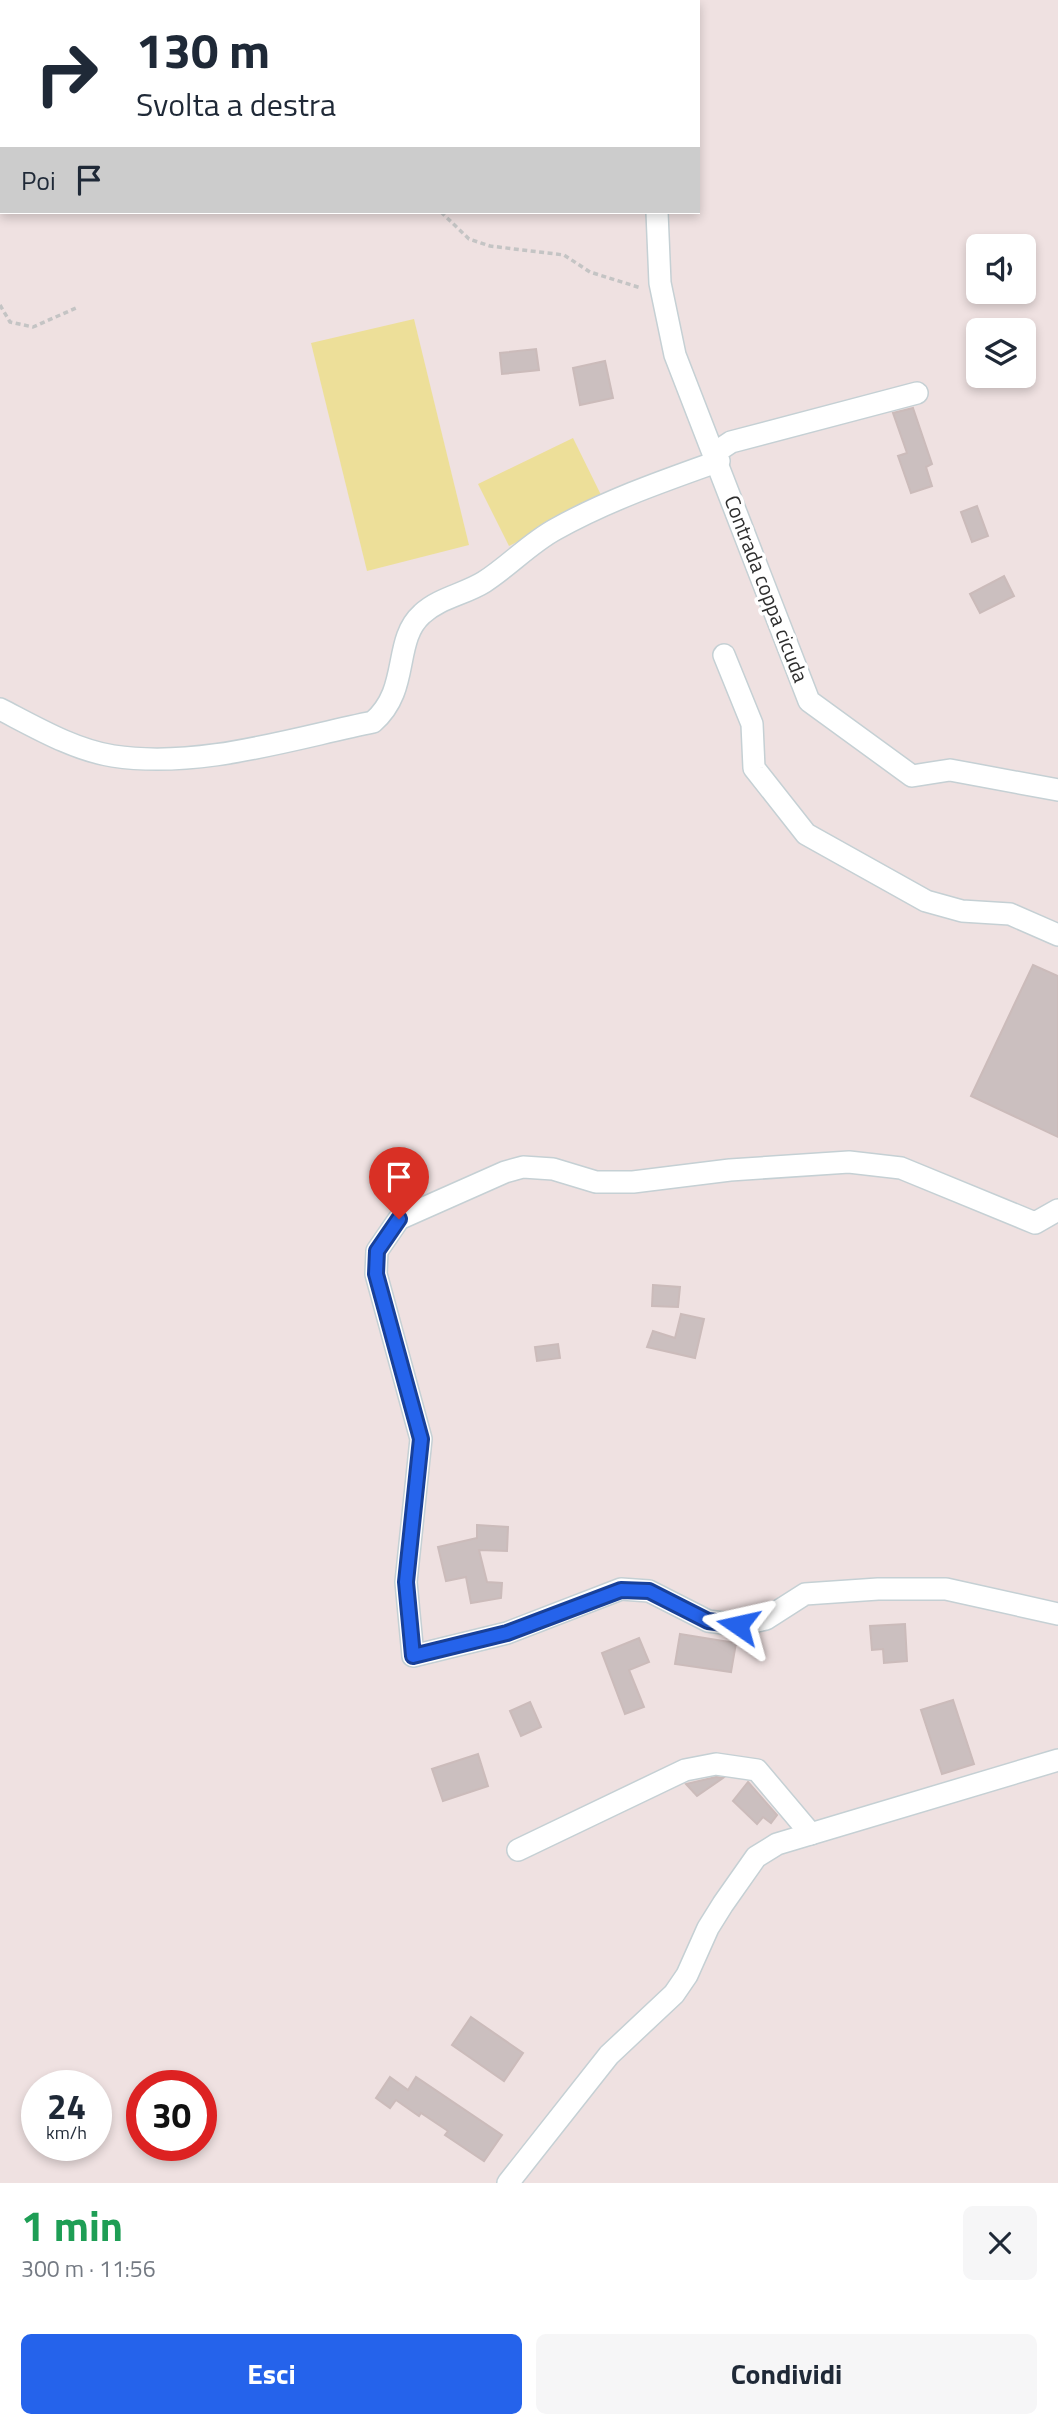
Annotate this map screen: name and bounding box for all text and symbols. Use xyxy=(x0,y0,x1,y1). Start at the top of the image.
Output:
text: 130 m xyxy=(136,12,270,87)
icon: right xyxy=(21,28,112,119)
text: Svolta a destra xyxy=(136,80,336,128)
text: Poi xyxy=(21,161,56,200)
icon: arrive xyxy=(70,161,108,199)
map controls xyxy=(966,234,1036,388)
button: sound xyxy=(966,234,1036,304)
button: layers xyxy=(966,318,1036,388)
street label: Contrada coppa cicuda xyxy=(717,490,818,687)
pin xyxy=(369,1147,429,1219)
icon: arrive xyxy=(380,1158,418,1196)
position arrow xyxy=(701,1588,775,1662)
speed limit sign: 30 xyxy=(126,2070,217,2161)
text: 24 xyxy=(47,2079,86,2133)
text: km/h xyxy=(46,2119,87,2146)
text: 1 min xyxy=(21,2193,123,2257)
button: close xyxy=(963,2206,1037,2280)
text: 300 m · 11:56 xyxy=(21,2251,156,2286)
button: Esci xyxy=(21,2334,522,2414)
button: Condividi xyxy=(536,2334,1037,2414)

